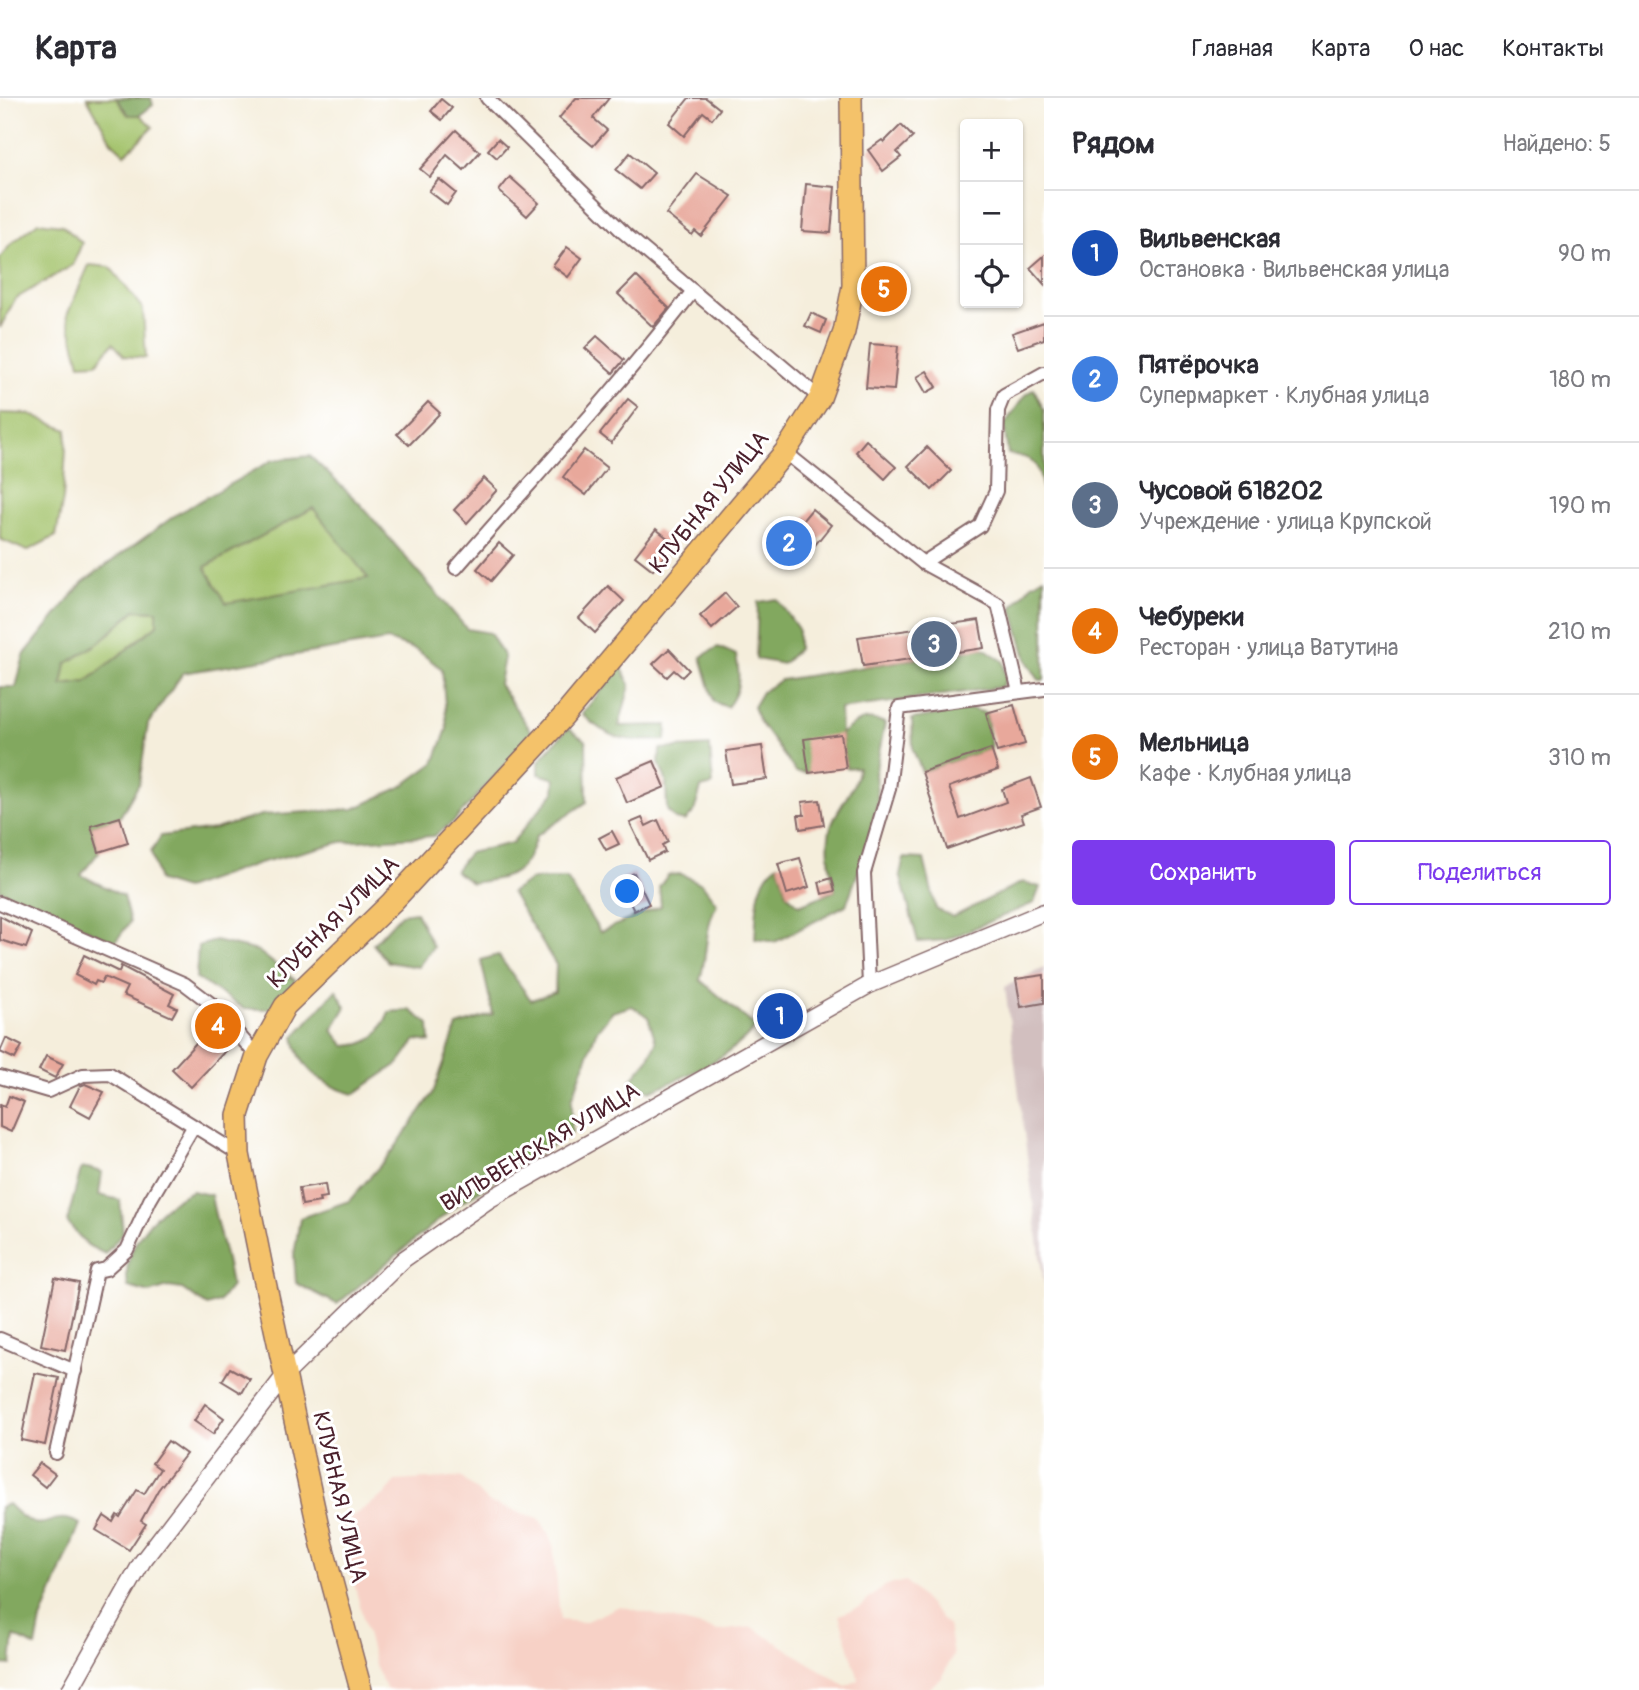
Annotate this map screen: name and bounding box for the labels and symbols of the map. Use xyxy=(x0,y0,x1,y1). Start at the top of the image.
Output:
pin: 5 xyxy=(861,263,907,315)
street label: КЛУБНАЯ УЛИЦА xyxy=(643,425,775,579)
pin: 2 xyxy=(766,517,812,569)
pin: 3 xyxy=(911,618,957,670)
street label: КЛУБНАЯ УЛИЦА xyxy=(261,850,405,994)
your location xyxy=(610,874,644,908)
pin: 1 xyxy=(757,990,803,1042)
pin: 4 xyxy=(195,1000,241,1052)
street label: ВИЛЬВЕНСКАЯ УЛИЦА xyxy=(435,1076,645,1218)
street label: КЛУБНАЯ УЛИЦА xyxy=(306,1408,374,1586)

